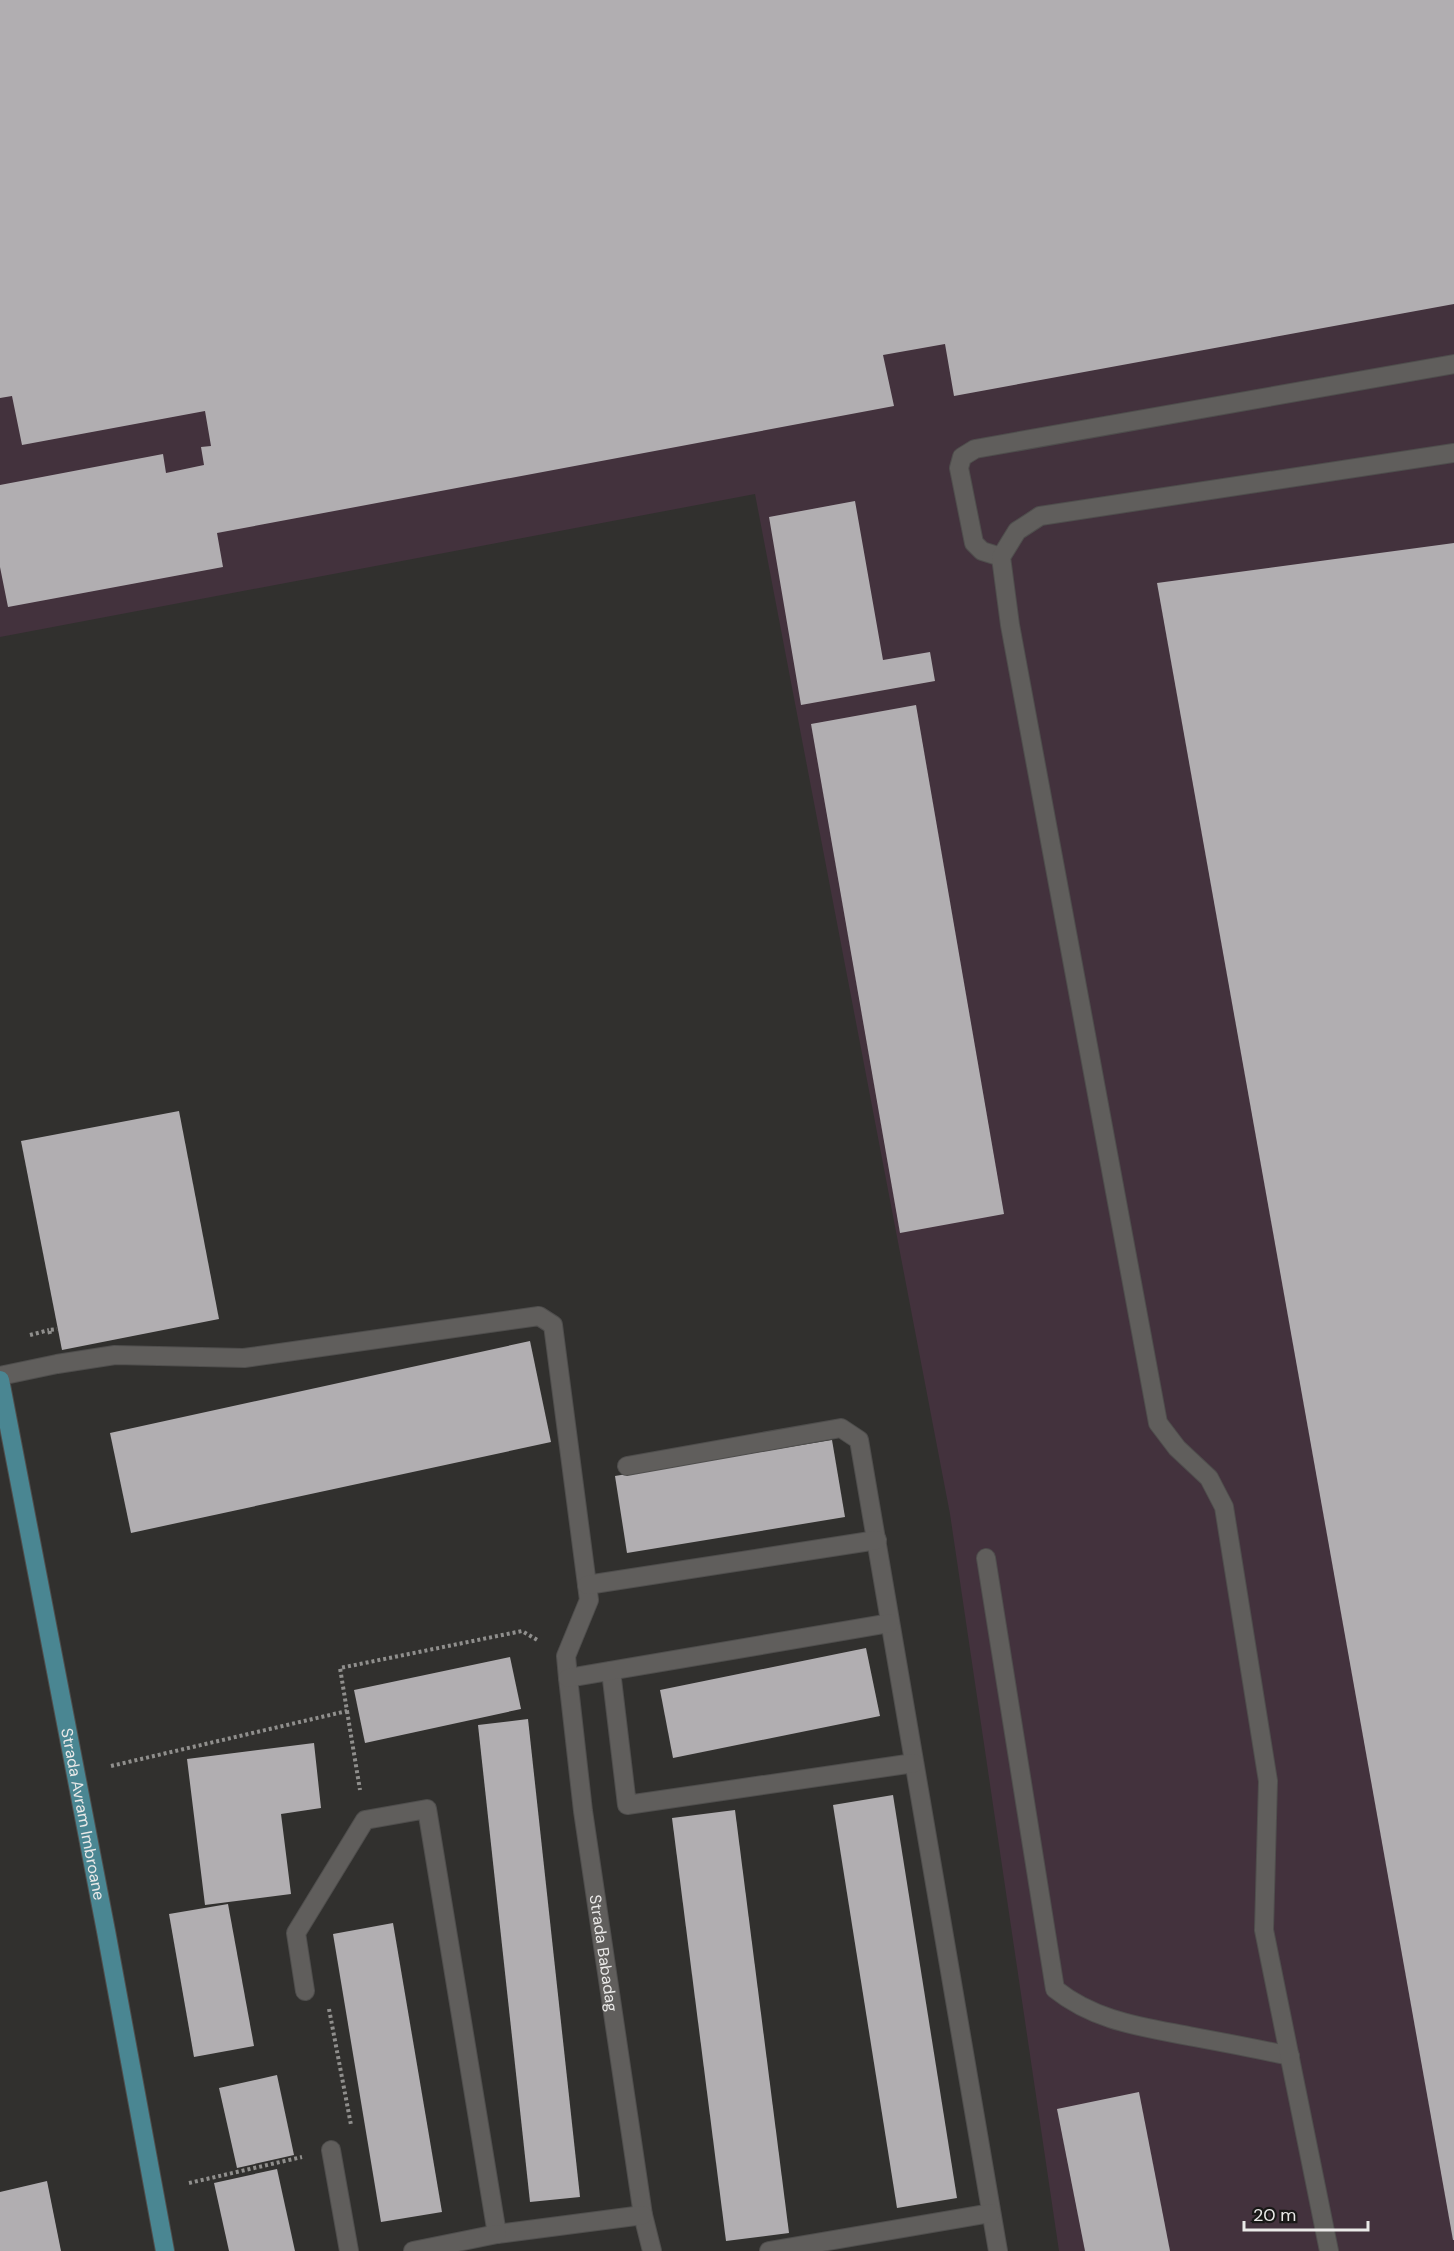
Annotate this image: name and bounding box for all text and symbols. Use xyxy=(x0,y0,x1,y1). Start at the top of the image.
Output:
street label: Strada Avram Imbroane xyxy=(56,1726,110,1902)
street label: Strada Babadag xyxy=(585,1893,623,2013)
scale bar xyxy=(1244,2194,1368,2232)
text: 20 m xyxy=(1253,2203,1296,2227)

